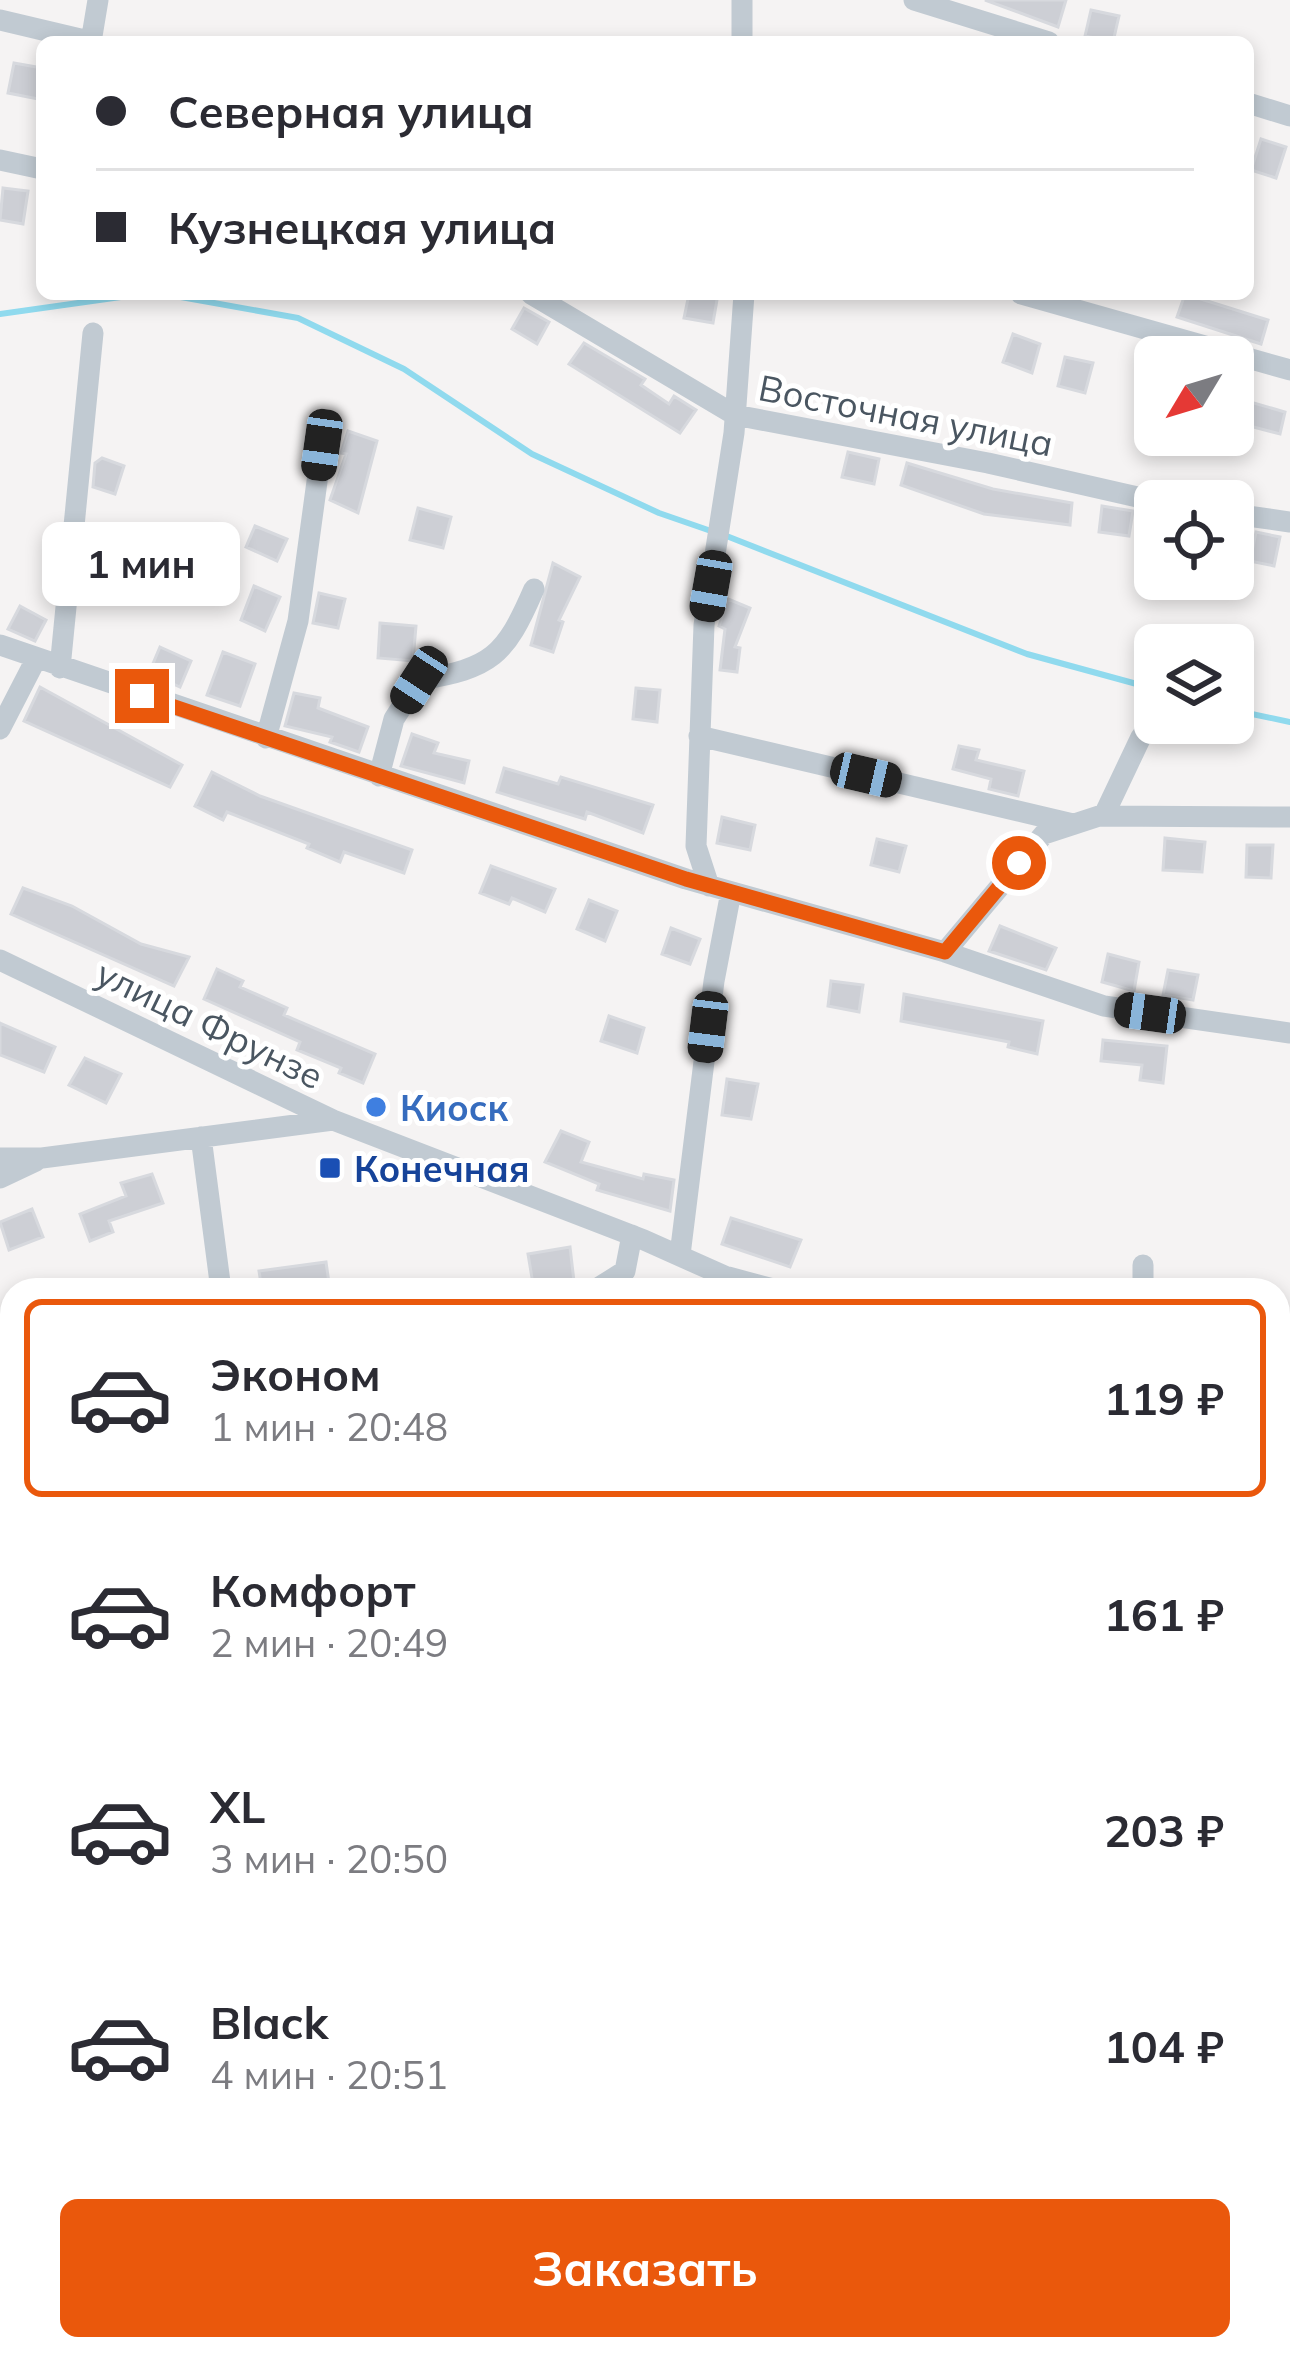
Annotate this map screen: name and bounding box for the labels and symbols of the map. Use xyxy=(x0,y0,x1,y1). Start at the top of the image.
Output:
north arrow xyxy=(1134,336,1254,456)
street label: Восточная улица xyxy=(755,364,1057,466)
car xyxy=(299,407,345,483)
callout: 1 мин xyxy=(43,522,241,606)
car xyxy=(687,547,735,625)
car xyxy=(384,640,454,720)
route end xyxy=(115,669,169,723)
car xyxy=(827,749,905,801)
route start xyxy=(992,836,1046,890)
street label: улица Фрунзе xyxy=(89,950,331,1098)
car xyxy=(686,989,730,1065)
car xyxy=(1112,990,1188,1036)
place label: Киоск xyxy=(400,1085,508,1130)
marker: Киоск xyxy=(363,1094,389,1120)
place label: Конечная xyxy=(354,1146,529,1191)
marker: Конечная xyxy=(317,1155,343,1181)

